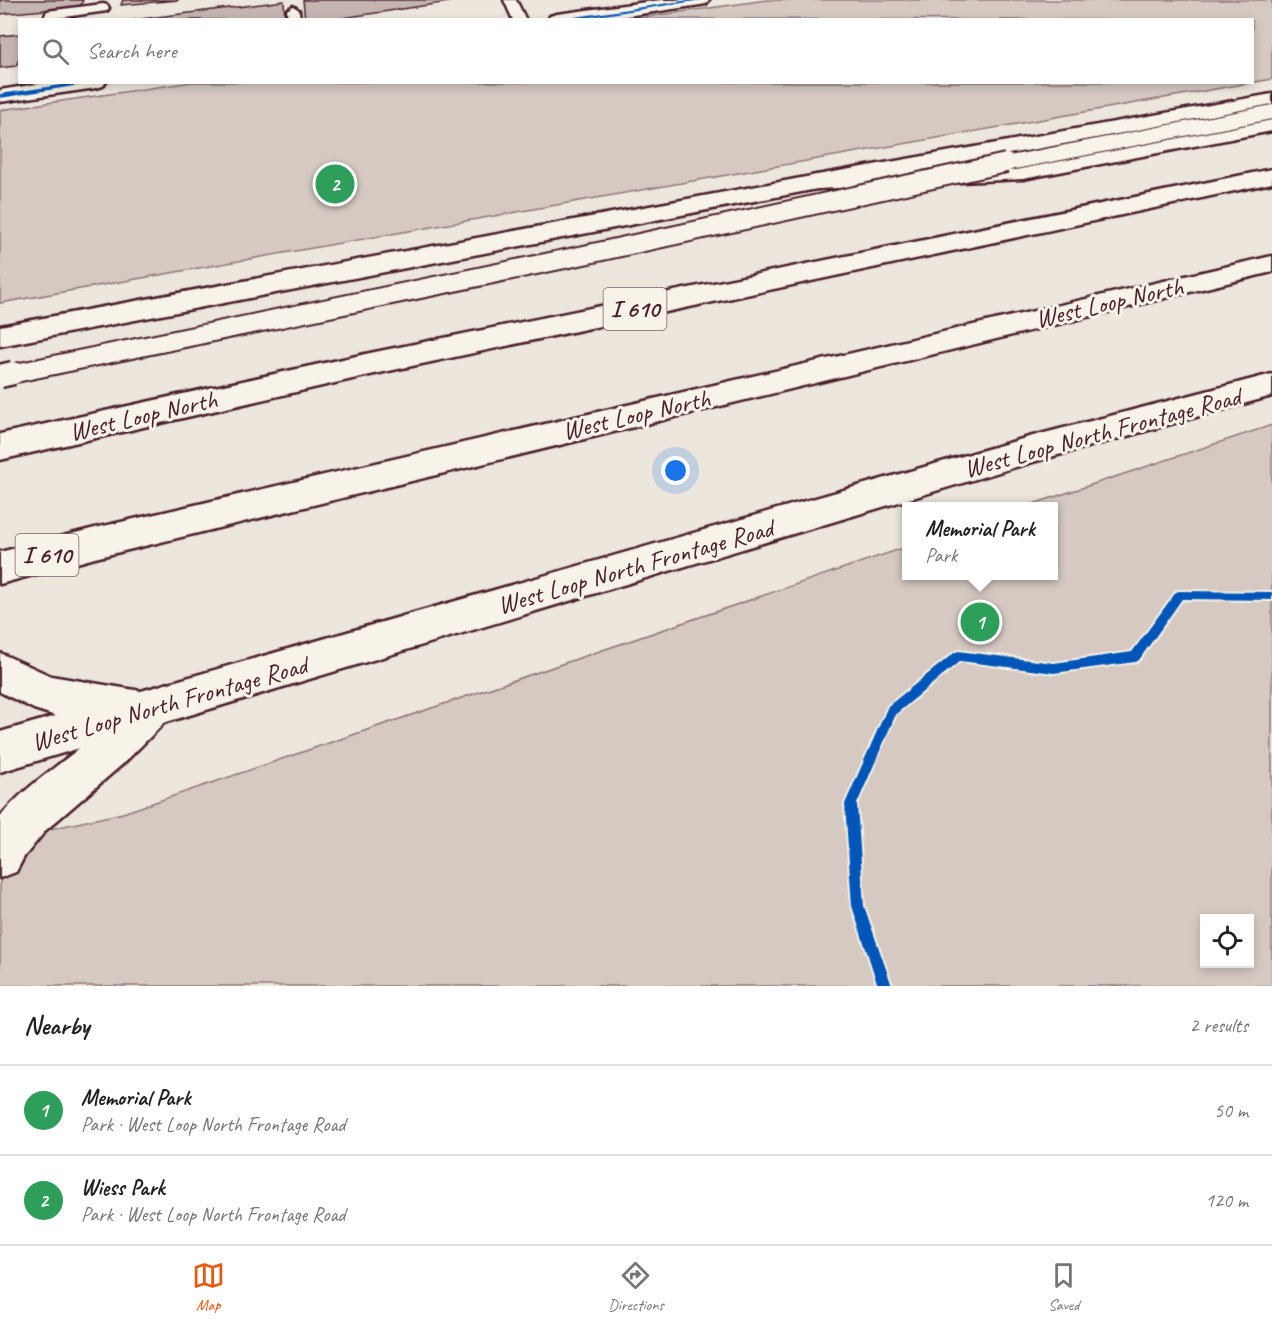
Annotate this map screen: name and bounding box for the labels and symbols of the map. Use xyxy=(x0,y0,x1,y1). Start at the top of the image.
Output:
pin: 2 xyxy=(316,162,354,207)
street label: West Loop North xyxy=(1032,269,1187,335)
road number: I 610 xyxy=(604,288,666,330)
street label: West Loop North Frontage Road xyxy=(960,379,1248,485)
street label: West Loop North xyxy=(559,381,714,447)
street label: West Loop North xyxy=(66,382,221,448)
your location xyxy=(661,456,690,485)
street label: West Loop North Frontage Road xyxy=(494,510,780,622)
road number: I 610 xyxy=(15,534,78,576)
pin: 1 xyxy=(960,600,1000,644)
street label: West Loop North Frontage Road xyxy=(28,647,314,759)

